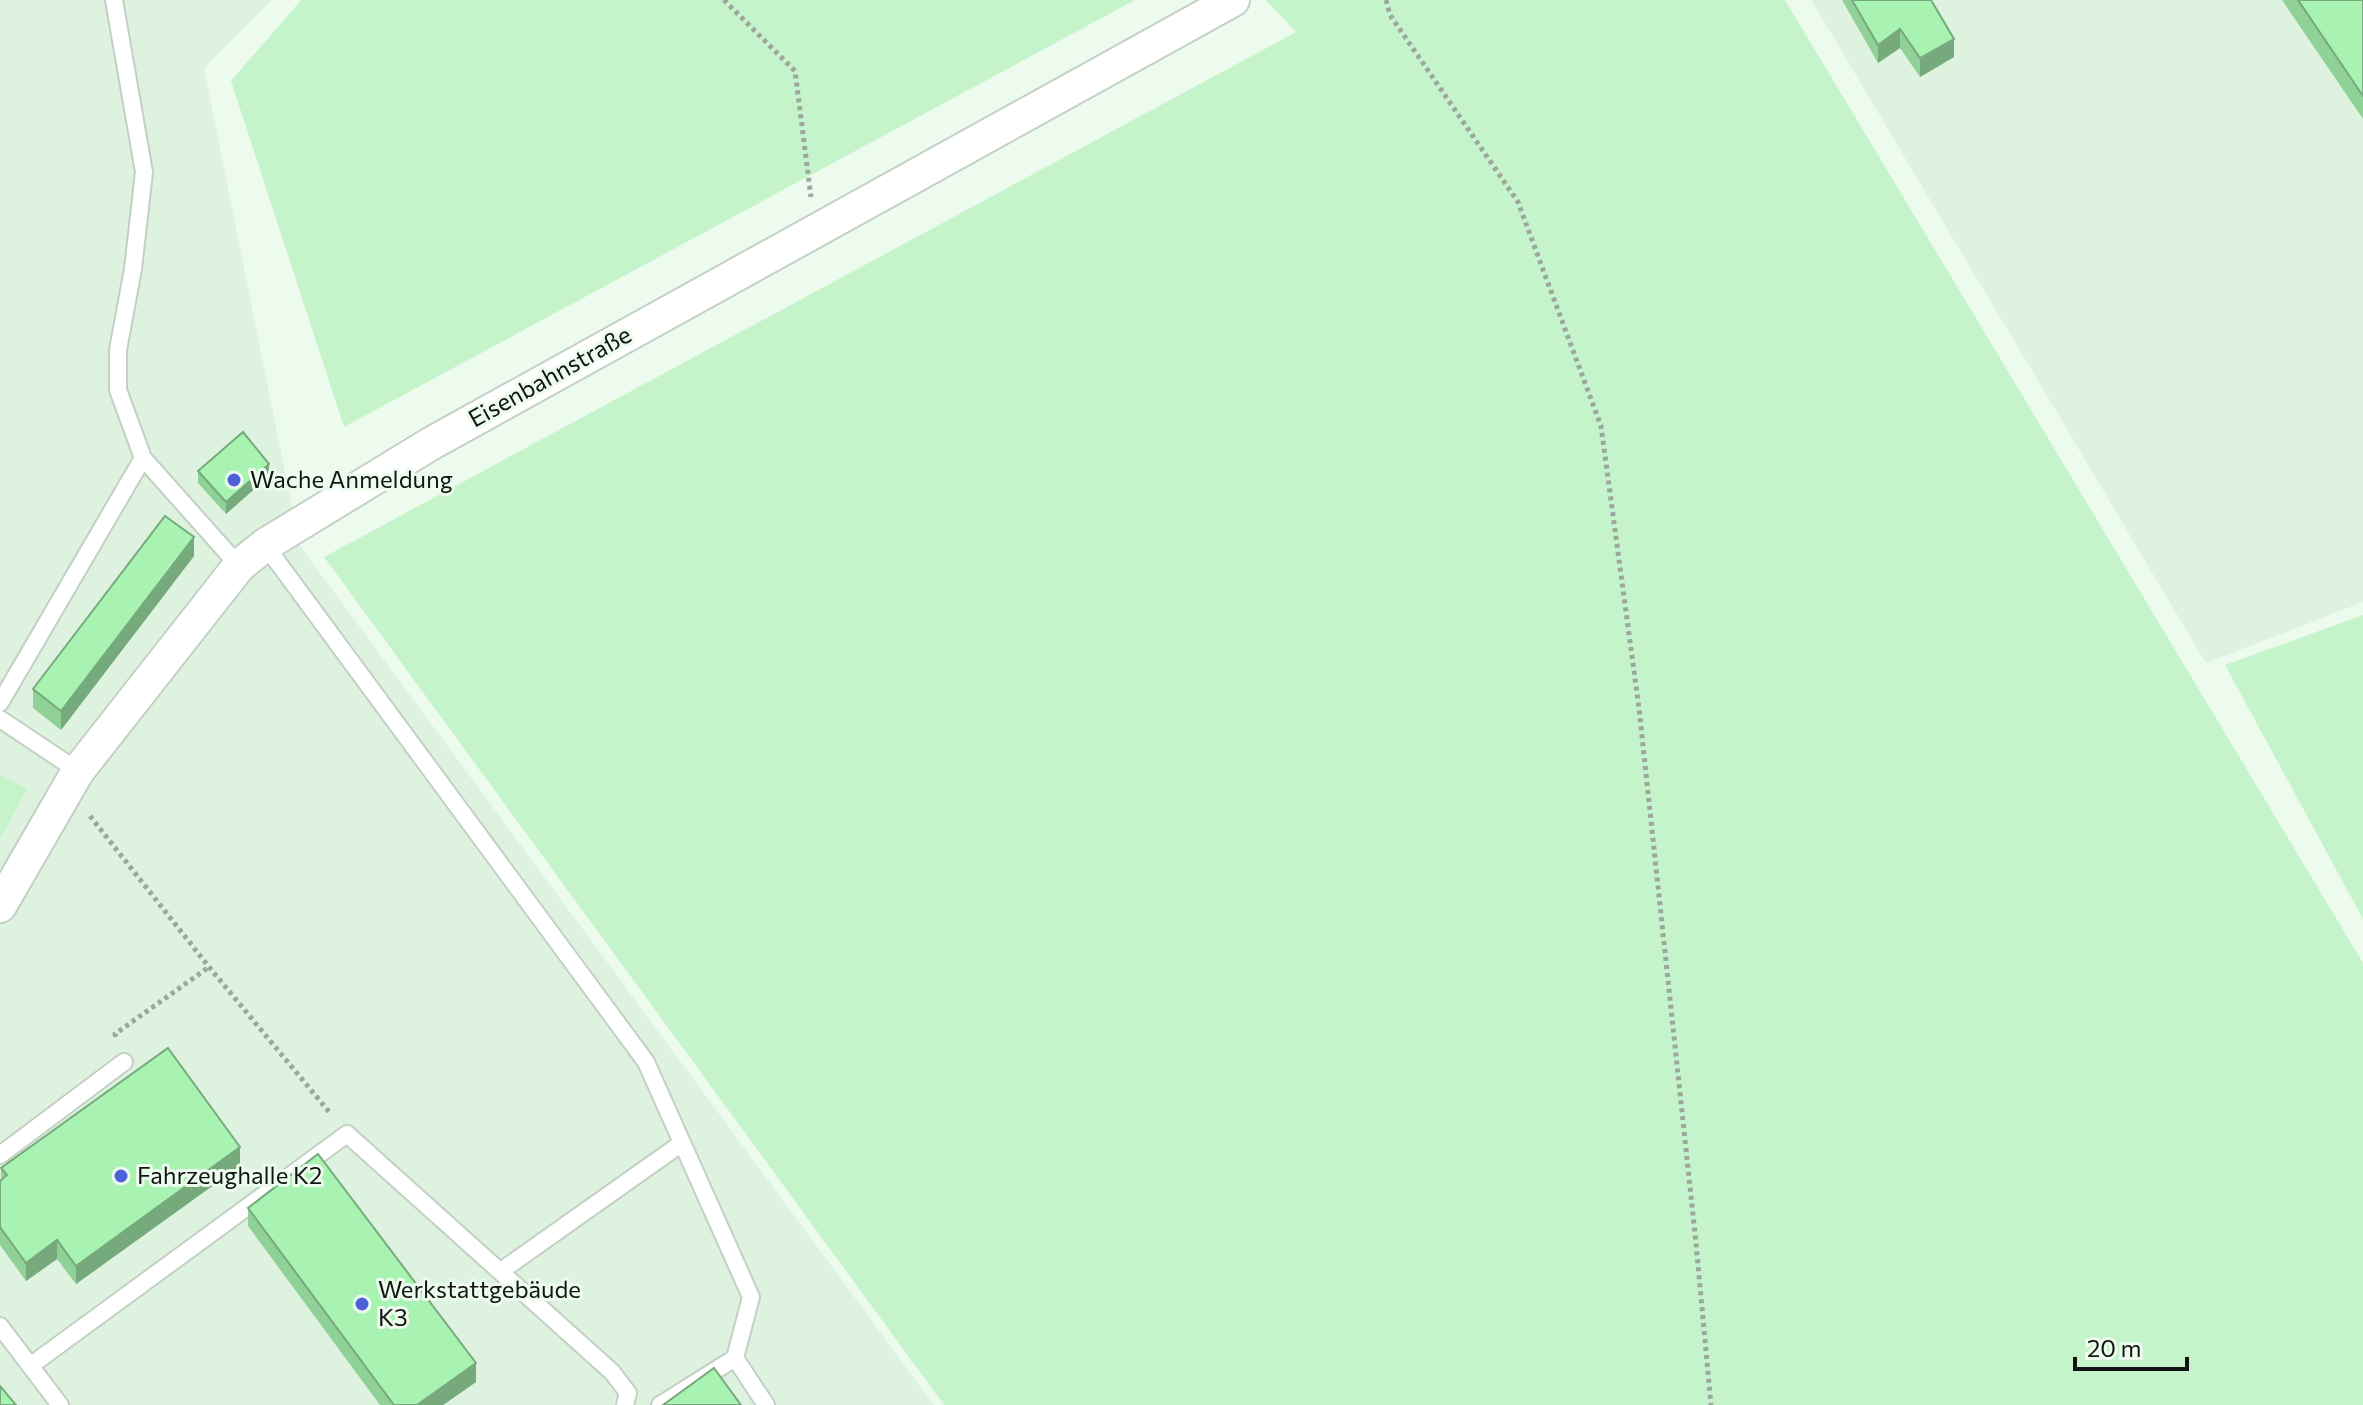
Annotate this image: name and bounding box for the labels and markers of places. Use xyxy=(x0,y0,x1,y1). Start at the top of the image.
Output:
place label: Wache Anmeldung xyxy=(250,464,453,493)
marker: Wache Anmeldung xyxy=(225,471,243,489)
place label: Fahrzeughalle K2 xyxy=(137,1160,322,1189)
marker: Fahrzeughalle K2 xyxy=(112,1167,130,1185)
place label: Werkstattgebäude K3 xyxy=(378,1274,581,1331)
marker: Werkstattgebäude K3 xyxy=(353,1295,371,1313)

